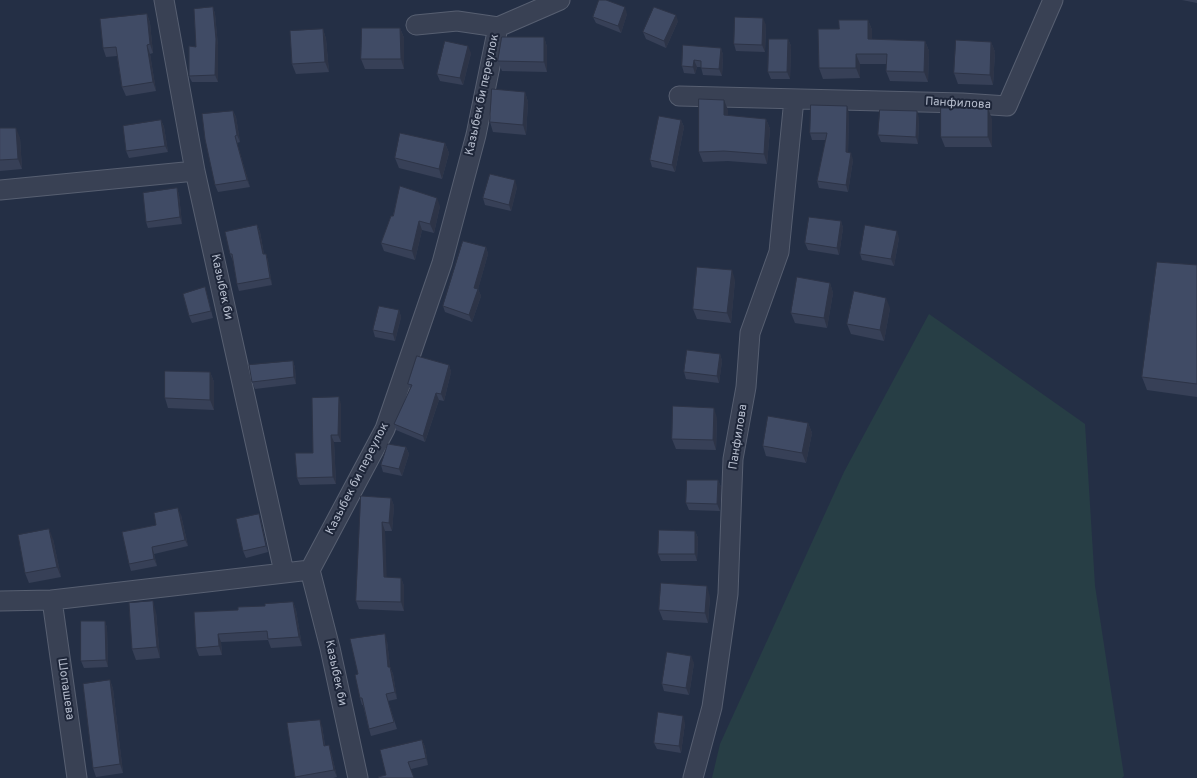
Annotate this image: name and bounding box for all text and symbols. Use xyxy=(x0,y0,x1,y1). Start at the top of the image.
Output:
street label: Казыбек би переулок xyxy=(463,33,503,157)
street label: Панфилова xyxy=(925,95,991,113)
street label: Казыбек би xyxy=(207,253,235,321)
street label: Панфилова xyxy=(727,403,751,471)
street label: Казыбек би переулок xyxy=(323,421,393,537)
street label: Казыбек би xyxy=(321,639,349,707)
street label: Шопашева xyxy=(54,657,76,721)

